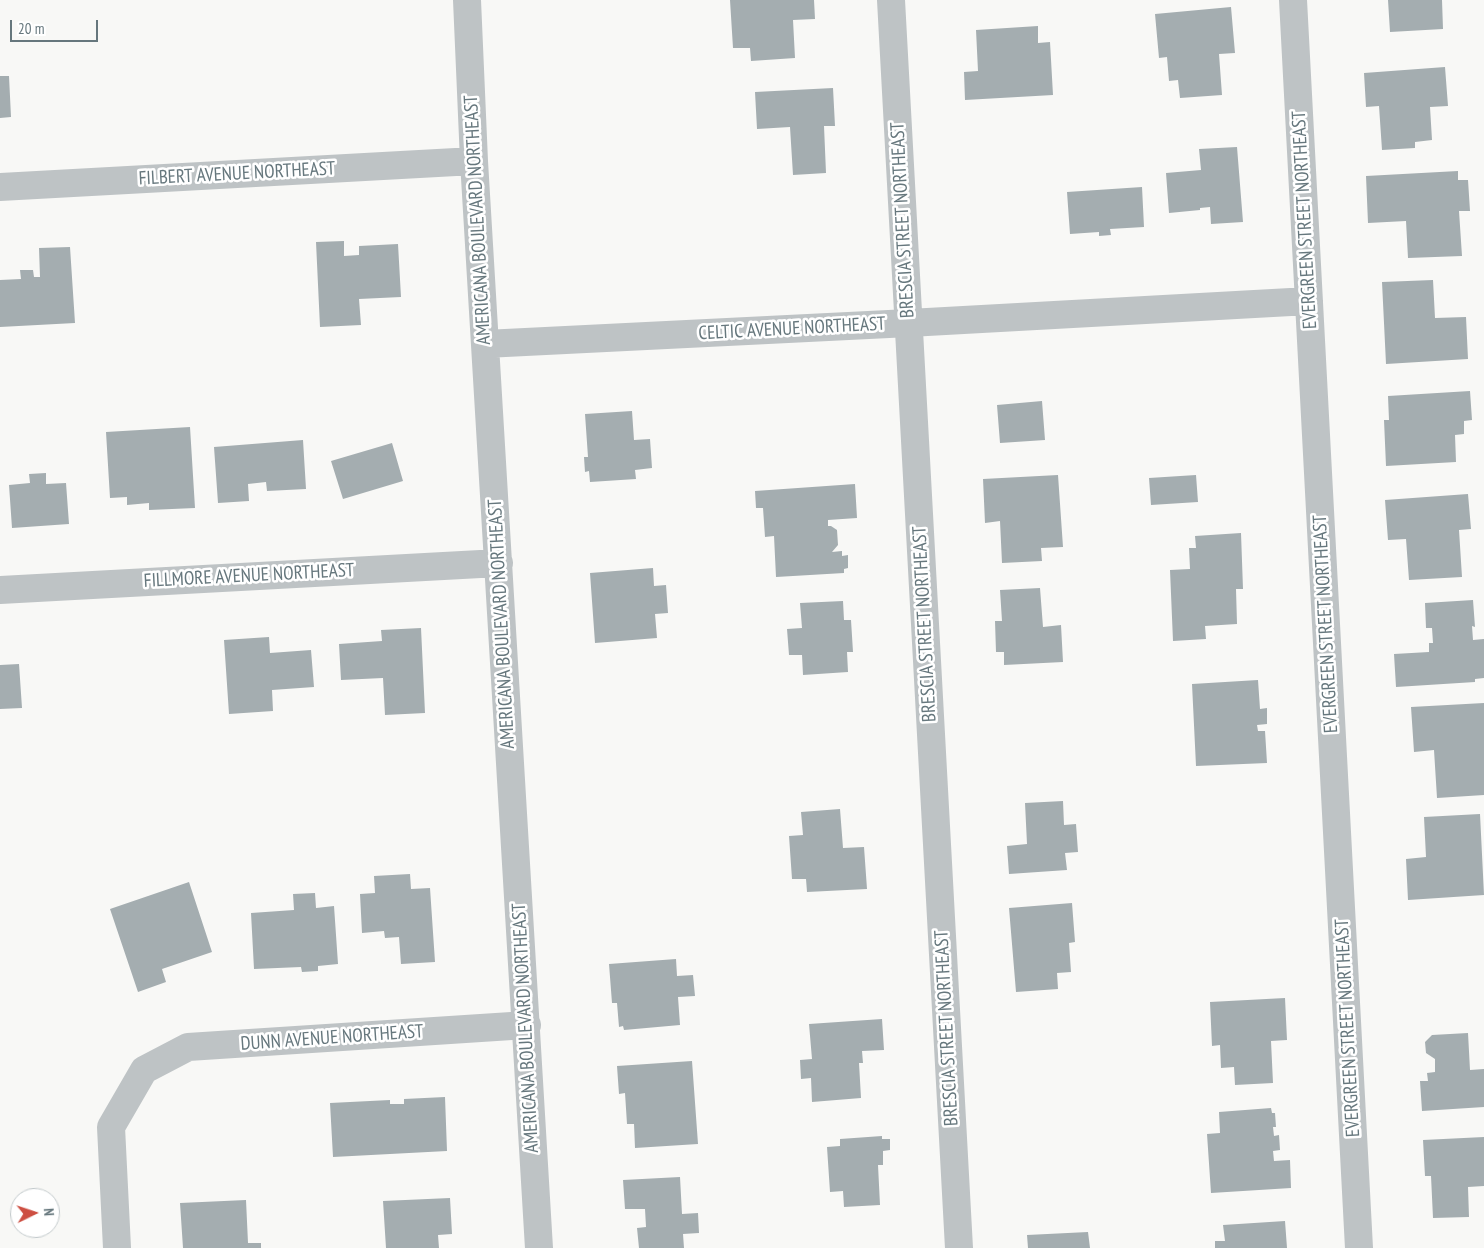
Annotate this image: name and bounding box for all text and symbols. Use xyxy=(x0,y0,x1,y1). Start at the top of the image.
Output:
scale bar xyxy=(12,10,100,42)
text: 20 m xyxy=(18,19,44,38)
street label: AMERICANA BOULEVARD NORTHEAST xyxy=(460,95,496,345)
street label: EVERGREEN STREET NORTHEAST xyxy=(1288,110,1322,330)
street label: BRESCIA STREET NORTHEAST xyxy=(886,121,920,319)
street label: FILBERT AVENUE NORTHEAST xyxy=(138,157,336,191)
street label: CELTIC AVENUE NORTHEAST xyxy=(698,313,886,345)
street label: AMERICANA BOULEVARD NORTHEAST xyxy=(484,499,520,749)
street label: EVERGREEN STREET NORTHEAST xyxy=(1309,514,1343,734)
street label: BRESCIA STREET NORTHEAST xyxy=(908,525,942,723)
street label: FILLMORE AVENUE NORTHEAST xyxy=(143,559,355,593)
street label: AMERICANA BOULEVARD NORTHEAST xyxy=(508,903,544,1153)
street label: EVERGREEN STREET NORTHEAST xyxy=(1331,918,1365,1138)
street label: BRESCIA STREET NORTHEAST xyxy=(930,929,964,1127)
street label: DUNN AVENUE NORTHEAST xyxy=(240,1020,424,1056)
north arrow xyxy=(10,1188,60,1238)
text: N xyxy=(40,1208,58,1216)

